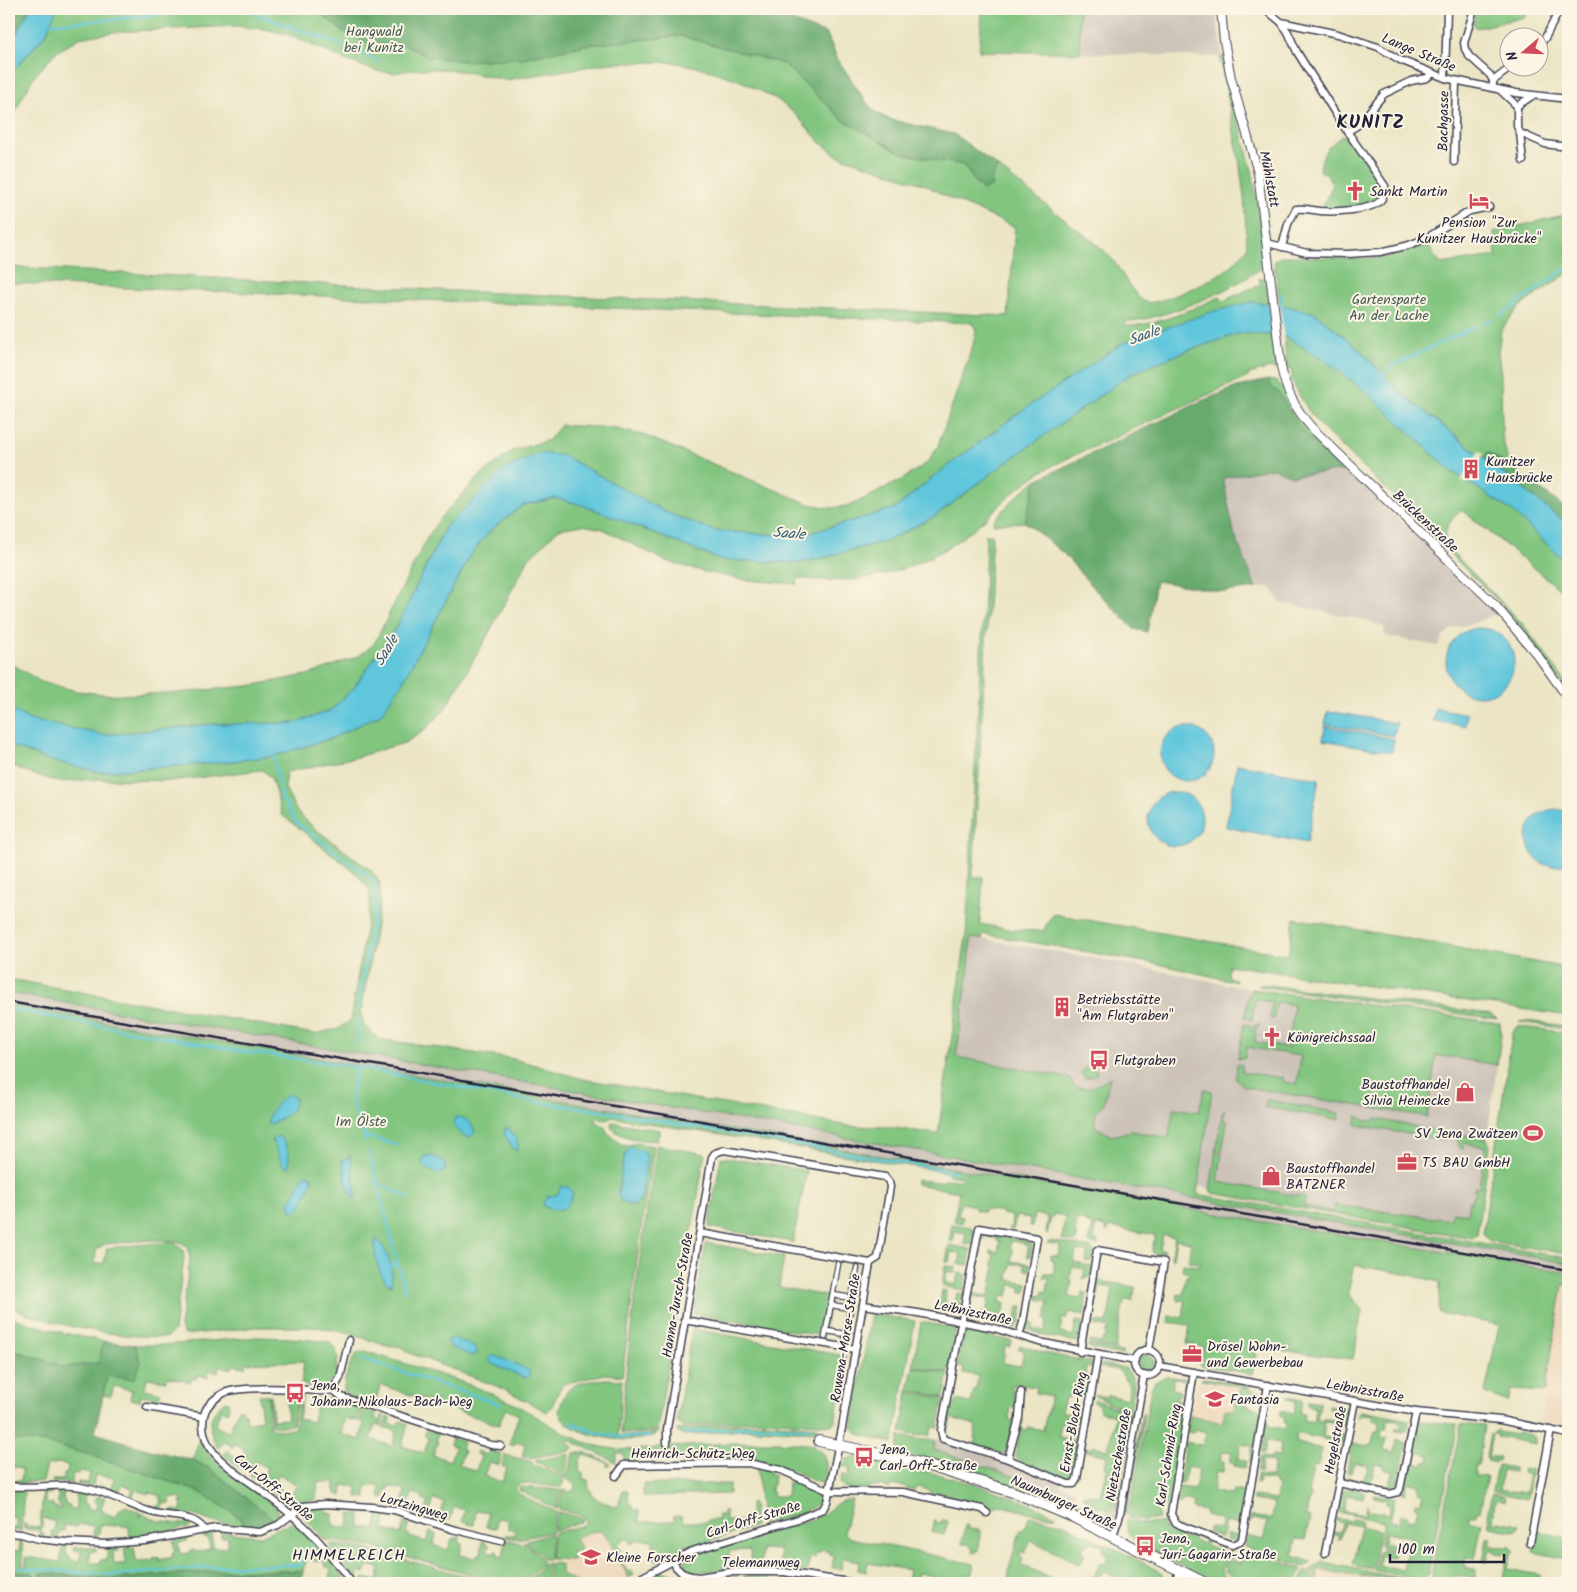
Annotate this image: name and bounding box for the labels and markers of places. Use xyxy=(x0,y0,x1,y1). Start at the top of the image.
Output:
church icon: Sankt Martin xyxy=(1344,180,1366,202)
place label: Sankt Martin xyxy=(1370,181,1448,203)
hotel icon: Pension "Zur Kunitzer Hausbrücke" xyxy=(1468,190,1490,212)
place label: Pension "Zur Kunitzer Hausbrücke" xyxy=(1417,212,1542,250)
place label: Kunitzer Hausbrücke xyxy=(1486,451,1553,489)
building icon: Kunitzer Hausbrücke xyxy=(1460,458,1482,480)
place label: Betriebsstätte "Am Flutgraben" xyxy=(1077,989,1174,1027)
building icon: Betriebsstätte "Am Flutgraben" xyxy=(1051,996,1073,1018)
church icon: Königreichssaal xyxy=(1261,1026,1283,1048)
place label: Königreichssaal xyxy=(1287,1027,1376,1049)
bus stop icon: Flutgraben xyxy=(1088,1049,1110,1071)
place label: Flutgraben xyxy=(1114,1050,1176,1072)
place label: Baustoffhandel Silvia Heinecke xyxy=(1361,1074,1451,1112)
shop icon: Baustoffhandel Silvia Heinecke xyxy=(1454,1081,1476,1103)
sports icon: SV Jena Zwätzen xyxy=(1522,1122,1544,1144)
place label: SV Jena Zwätzen xyxy=(1415,1123,1518,1145)
office icon: TS BAU GmbH xyxy=(1396,1151,1418,1173)
place label: TS BAU GmbH xyxy=(1422,1152,1510,1174)
place label: Baustoffhandel BATZNER xyxy=(1286,1158,1375,1196)
shop icon: Baustoffhandel BATZNER xyxy=(1260,1165,1282,1187)
place label: Drösel Wohn- und Gewerbebau xyxy=(1207,1336,1304,1374)
office icon: Drösel Wohn- und Gewerbebau xyxy=(1181,1343,1203,1365)
place label: Jena, Johann-Nikolaus-Bach-Weg xyxy=(310,1375,473,1413)
bus stop icon: Jena, Johann-Nikolaus-Bach-Weg xyxy=(284,1382,306,1404)
school or university icon: Fantasia xyxy=(1204,1388,1226,1410)
place label: Fantasia xyxy=(1230,1389,1279,1411)
place label: Jena, Carl-Orff-Straße xyxy=(879,1439,978,1477)
bus stop icon: Jena, Carl-Orff-Straße xyxy=(853,1446,875,1468)
place label: Jena, Juri-Gagarin-Straße xyxy=(1160,1528,1277,1566)
bus stop icon: Jena, Juri-Gagarin-Straße xyxy=(1134,1535,1156,1557)
school or university icon: Kleine Forscher xyxy=(580,1546,602,1568)
place label: Kleine Forscher xyxy=(606,1547,697,1569)

